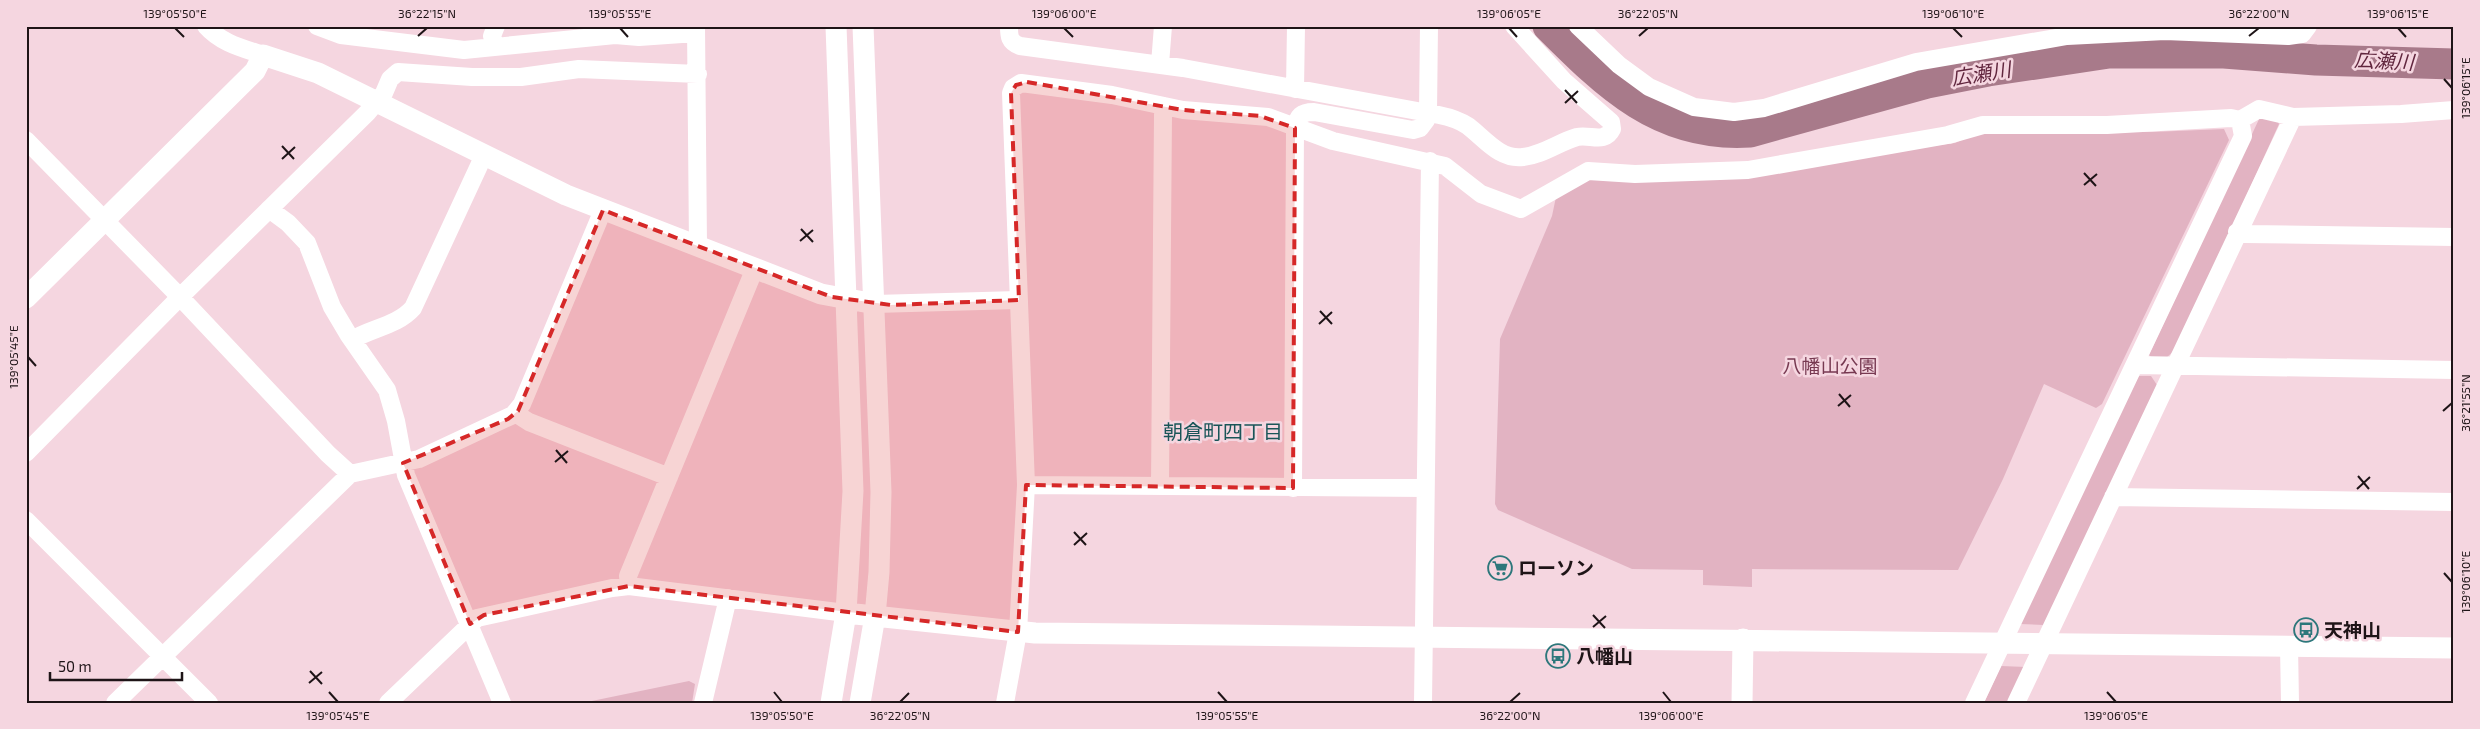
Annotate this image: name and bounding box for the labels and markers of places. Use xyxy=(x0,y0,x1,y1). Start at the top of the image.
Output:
supermarket icon: ローソン xyxy=(1487,555,1513,581)
place label: ローソン xyxy=(1518,556,1594,579)
bus stop icon: 天神山 xyxy=(2293,617,2319,643)
place label: 天神山 xyxy=(2324,618,2381,641)
bus stop icon: 八幡山 xyxy=(1545,643,1571,669)
place label: 八幡山 xyxy=(1576,644,1633,667)

